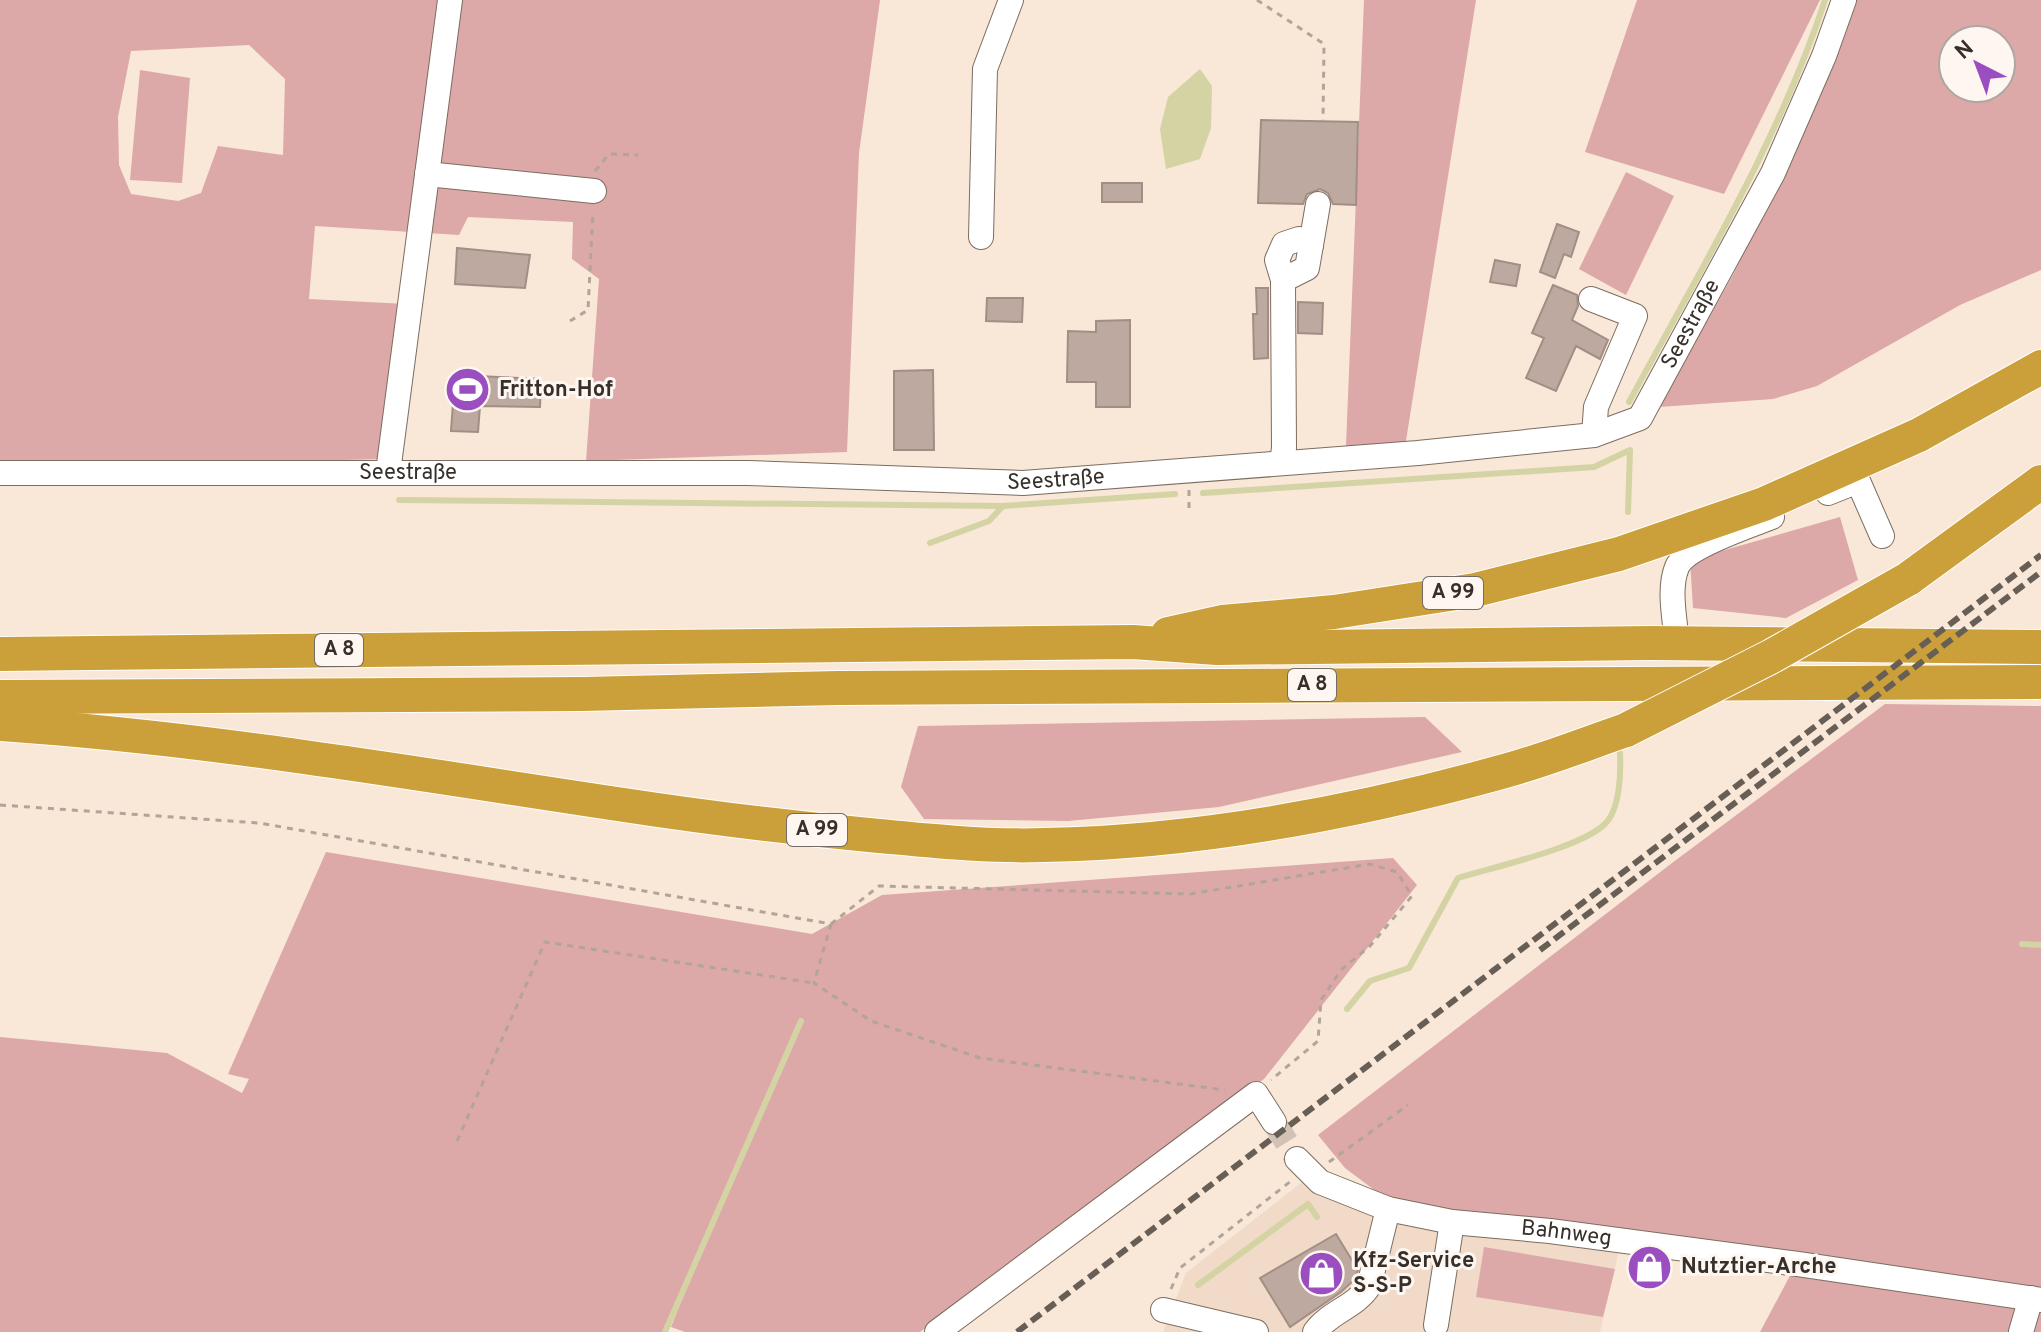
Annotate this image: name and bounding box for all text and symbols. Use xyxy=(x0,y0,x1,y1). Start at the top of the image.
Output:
north arrow xyxy=(1937,24,2017,104)
text: N xyxy=(1950,36,1980,66)
street label: Seestraße xyxy=(1656,275,1726,374)
sports icon: Fritton-Hof xyxy=(444,366,492,414)
place label: Fritton-Hof xyxy=(499,377,613,404)
street label: Seestraße xyxy=(359,460,457,487)
street label: Seestraße xyxy=(1006,463,1106,497)
road number: A 99 xyxy=(1423,577,1483,609)
road number: A 8 xyxy=(315,634,363,666)
road number: A 8 xyxy=(1288,669,1336,701)
road number: A 99 xyxy=(787,814,847,846)
street label: Bahnweg xyxy=(1520,1215,1613,1253)
shop icon: Nutztier-Arche xyxy=(1626,1243,1674,1291)
place label: Kfz-Service S-S-P xyxy=(1353,1248,1474,1300)
shop icon: Kfz-Service S-S-P xyxy=(1298,1250,1346,1298)
place label: Nutztier-Arche xyxy=(1681,1254,1837,1281)

